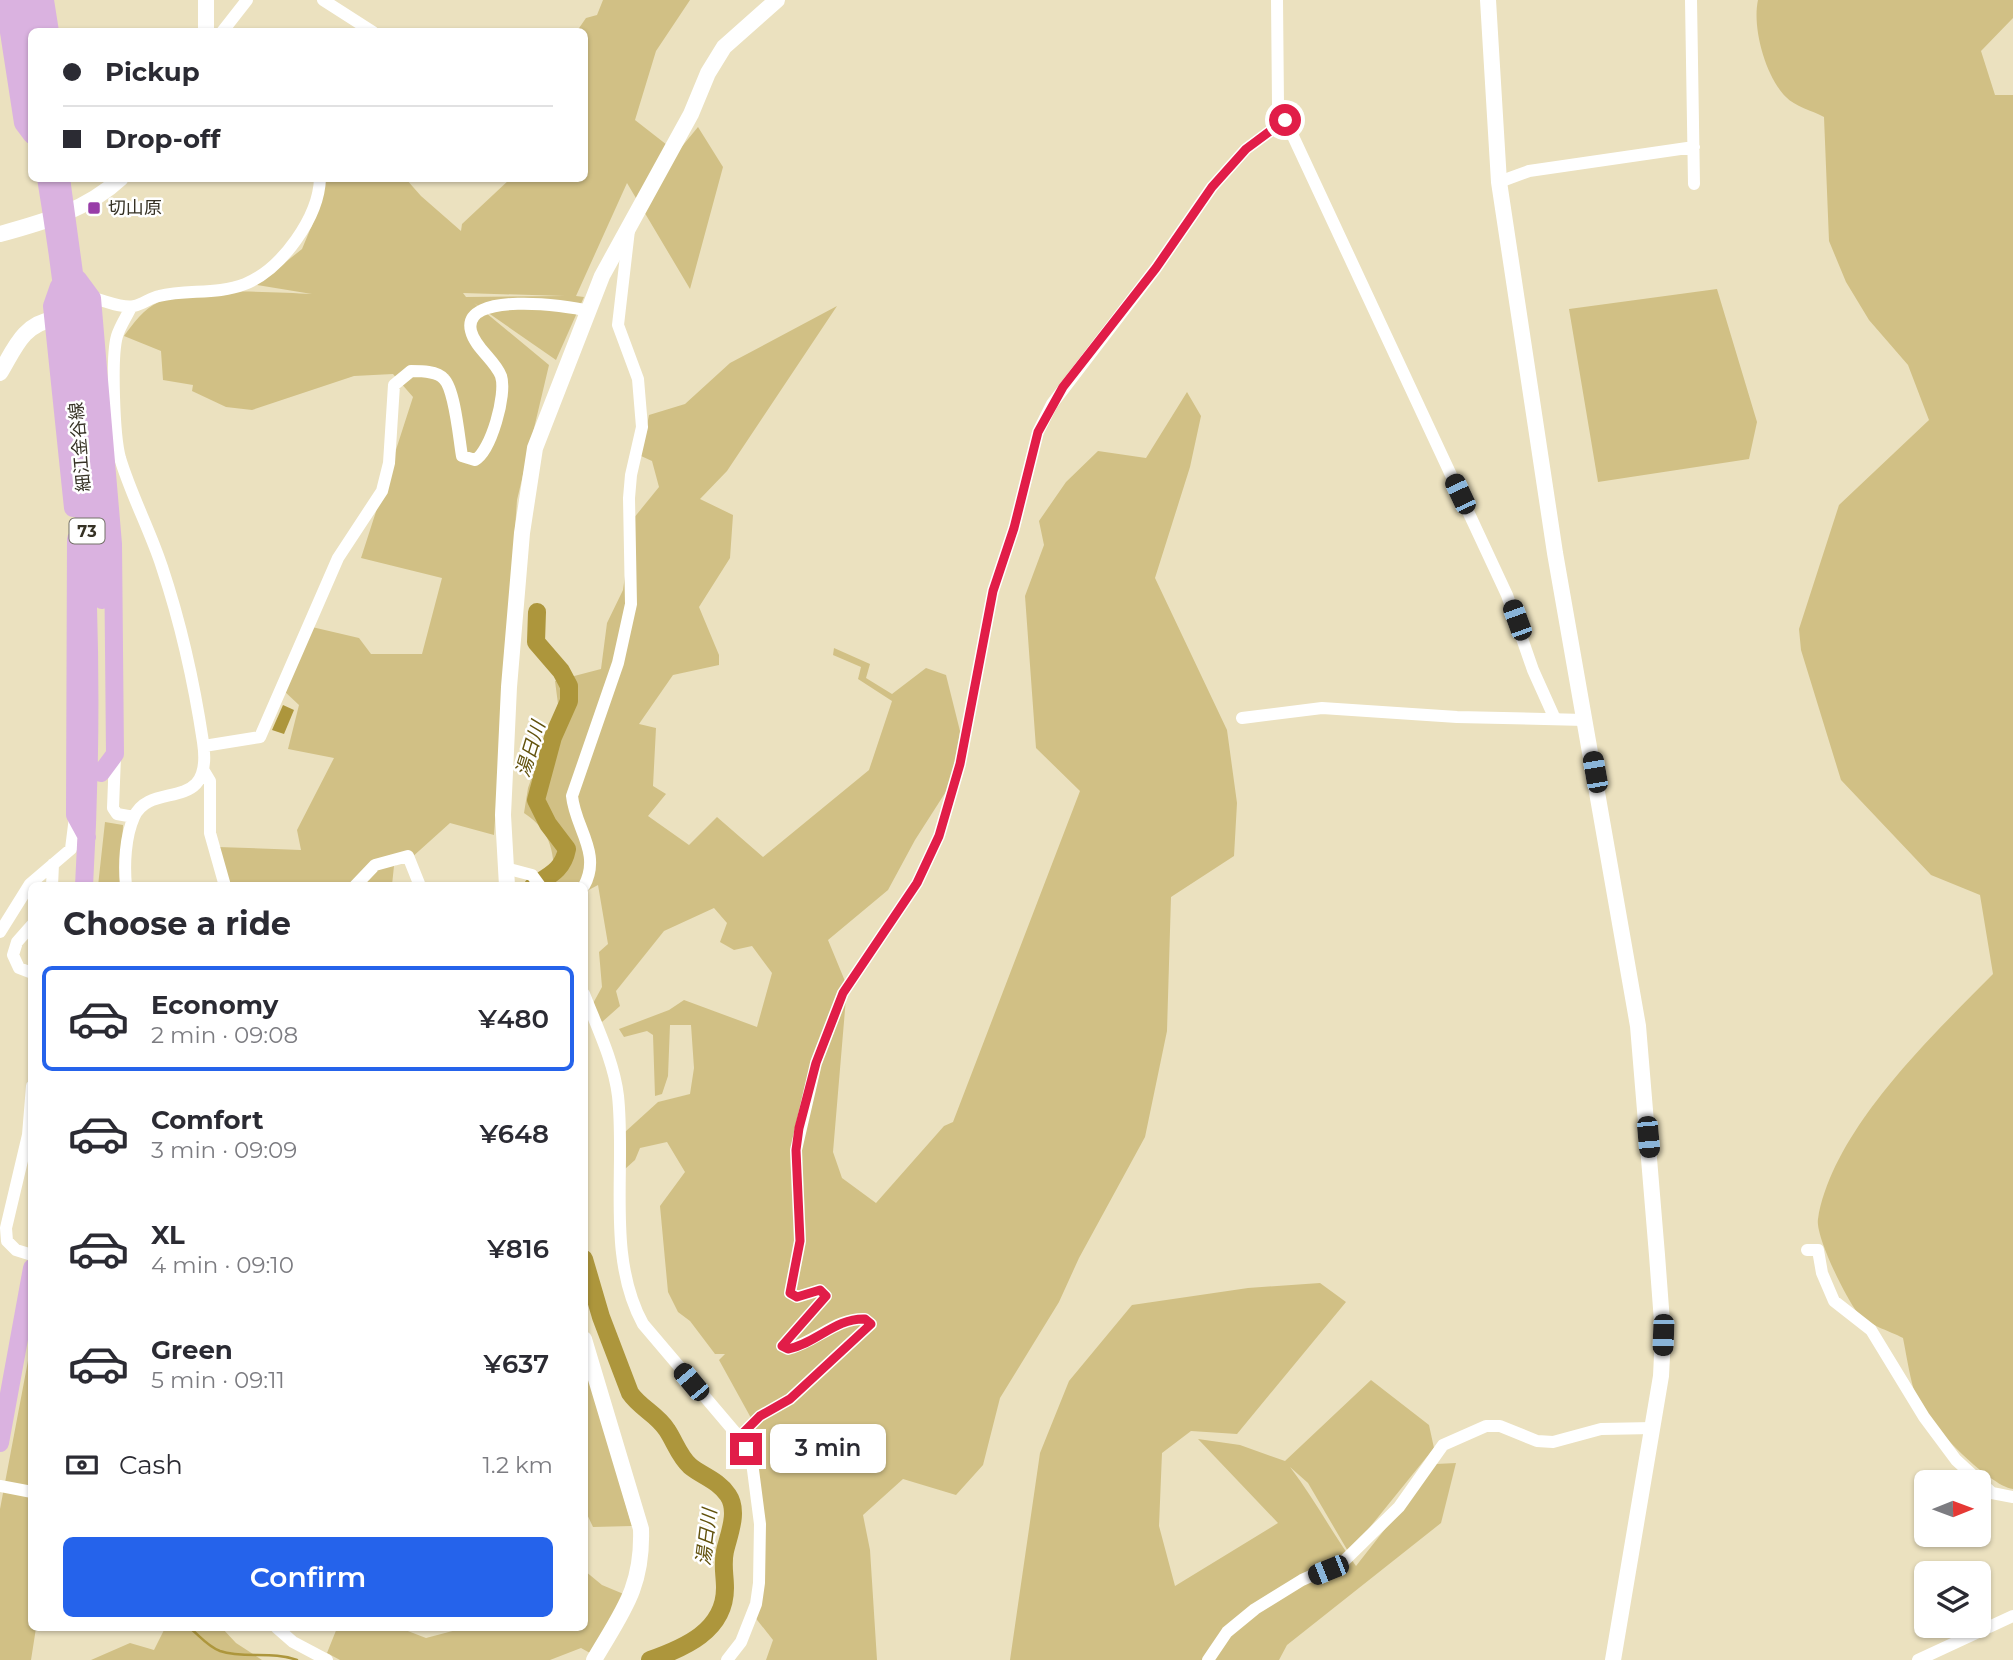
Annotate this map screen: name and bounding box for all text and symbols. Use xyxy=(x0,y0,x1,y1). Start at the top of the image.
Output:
text: Pickup xyxy=(105,56,200,88)
route start xyxy=(1269,104,1301,136)
text: Drop-off xyxy=(105,123,220,155)
place label: 切山原 xyxy=(108,197,162,219)
marker: 切山原 xyxy=(86,200,102,216)
street label: 細江金谷線 xyxy=(65,401,95,493)
car xyxy=(1442,471,1479,517)
road number: 73 xyxy=(70,518,104,544)
car xyxy=(1500,597,1535,643)
water label: 湯日川 xyxy=(511,717,550,780)
car xyxy=(1582,749,1609,795)
text: Choose a ride xyxy=(63,904,291,943)
icon: car xyxy=(67,987,130,1050)
text: Economy xyxy=(151,989,278,1021)
text: ¥480 xyxy=(478,1003,549,1035)
text: 2 min · 09:08 xyxy=(151,1021,298,1049)
icon: car xyxy=(67,1102,130,1165)
text: Comfort xyxy=(151,1104,263,1136)
car xyxy=(1636,1115,1661,1159)
text: ¥648 xyxy=(479,1118,549,1150)
text: 3 min · 09:09 xyxy=(151,1136,297,1164)
icon: car xyxy=(67,1217,130,1280)
text: XL xyxy=(151,1219,185,1251)
text: ¥816 xyxy=(487,1233,549,1265)
text: 4 min · 09:10 xyxy=(151,1251,294,1279)
car xyxy=(1652,1314,1675,1356)
icon: car xyxy=(67,1332,130,1395)
text: Green xyxy=(151,1334,233,1366)
text: ¥637 xyxy=(484,1348,549,1380)
car xyxy=(670,1359,713,1405)
text: 5 min · 09:11 xyxy=(151,1366,285,1394)
callout: 3 min xyxy=(770,1424,886,1474)
route end xyxy=(730,1433,762,1465)
text: 3 min xyxy=(795,1434,861,1462)
icon: cash xyxy=(63,1446,101,1484)
text: Cash xyxy=(119,1449,183,1481)
text: 1.2 km xyxy=(483,1451,553,1479)
north arrow xyxy=(1914,1470,1992,1547)
map controls xyxy=(1914,1470,1991,1638)
water label: 湯日川 xyxy=(692,1505,722,1567)
button: Confirm xyxy=(63,1537,553,1617)
car xyxy=(1305,1552,1352,1588)
button: layers xyxy=(1914,1561,1991,1638)

